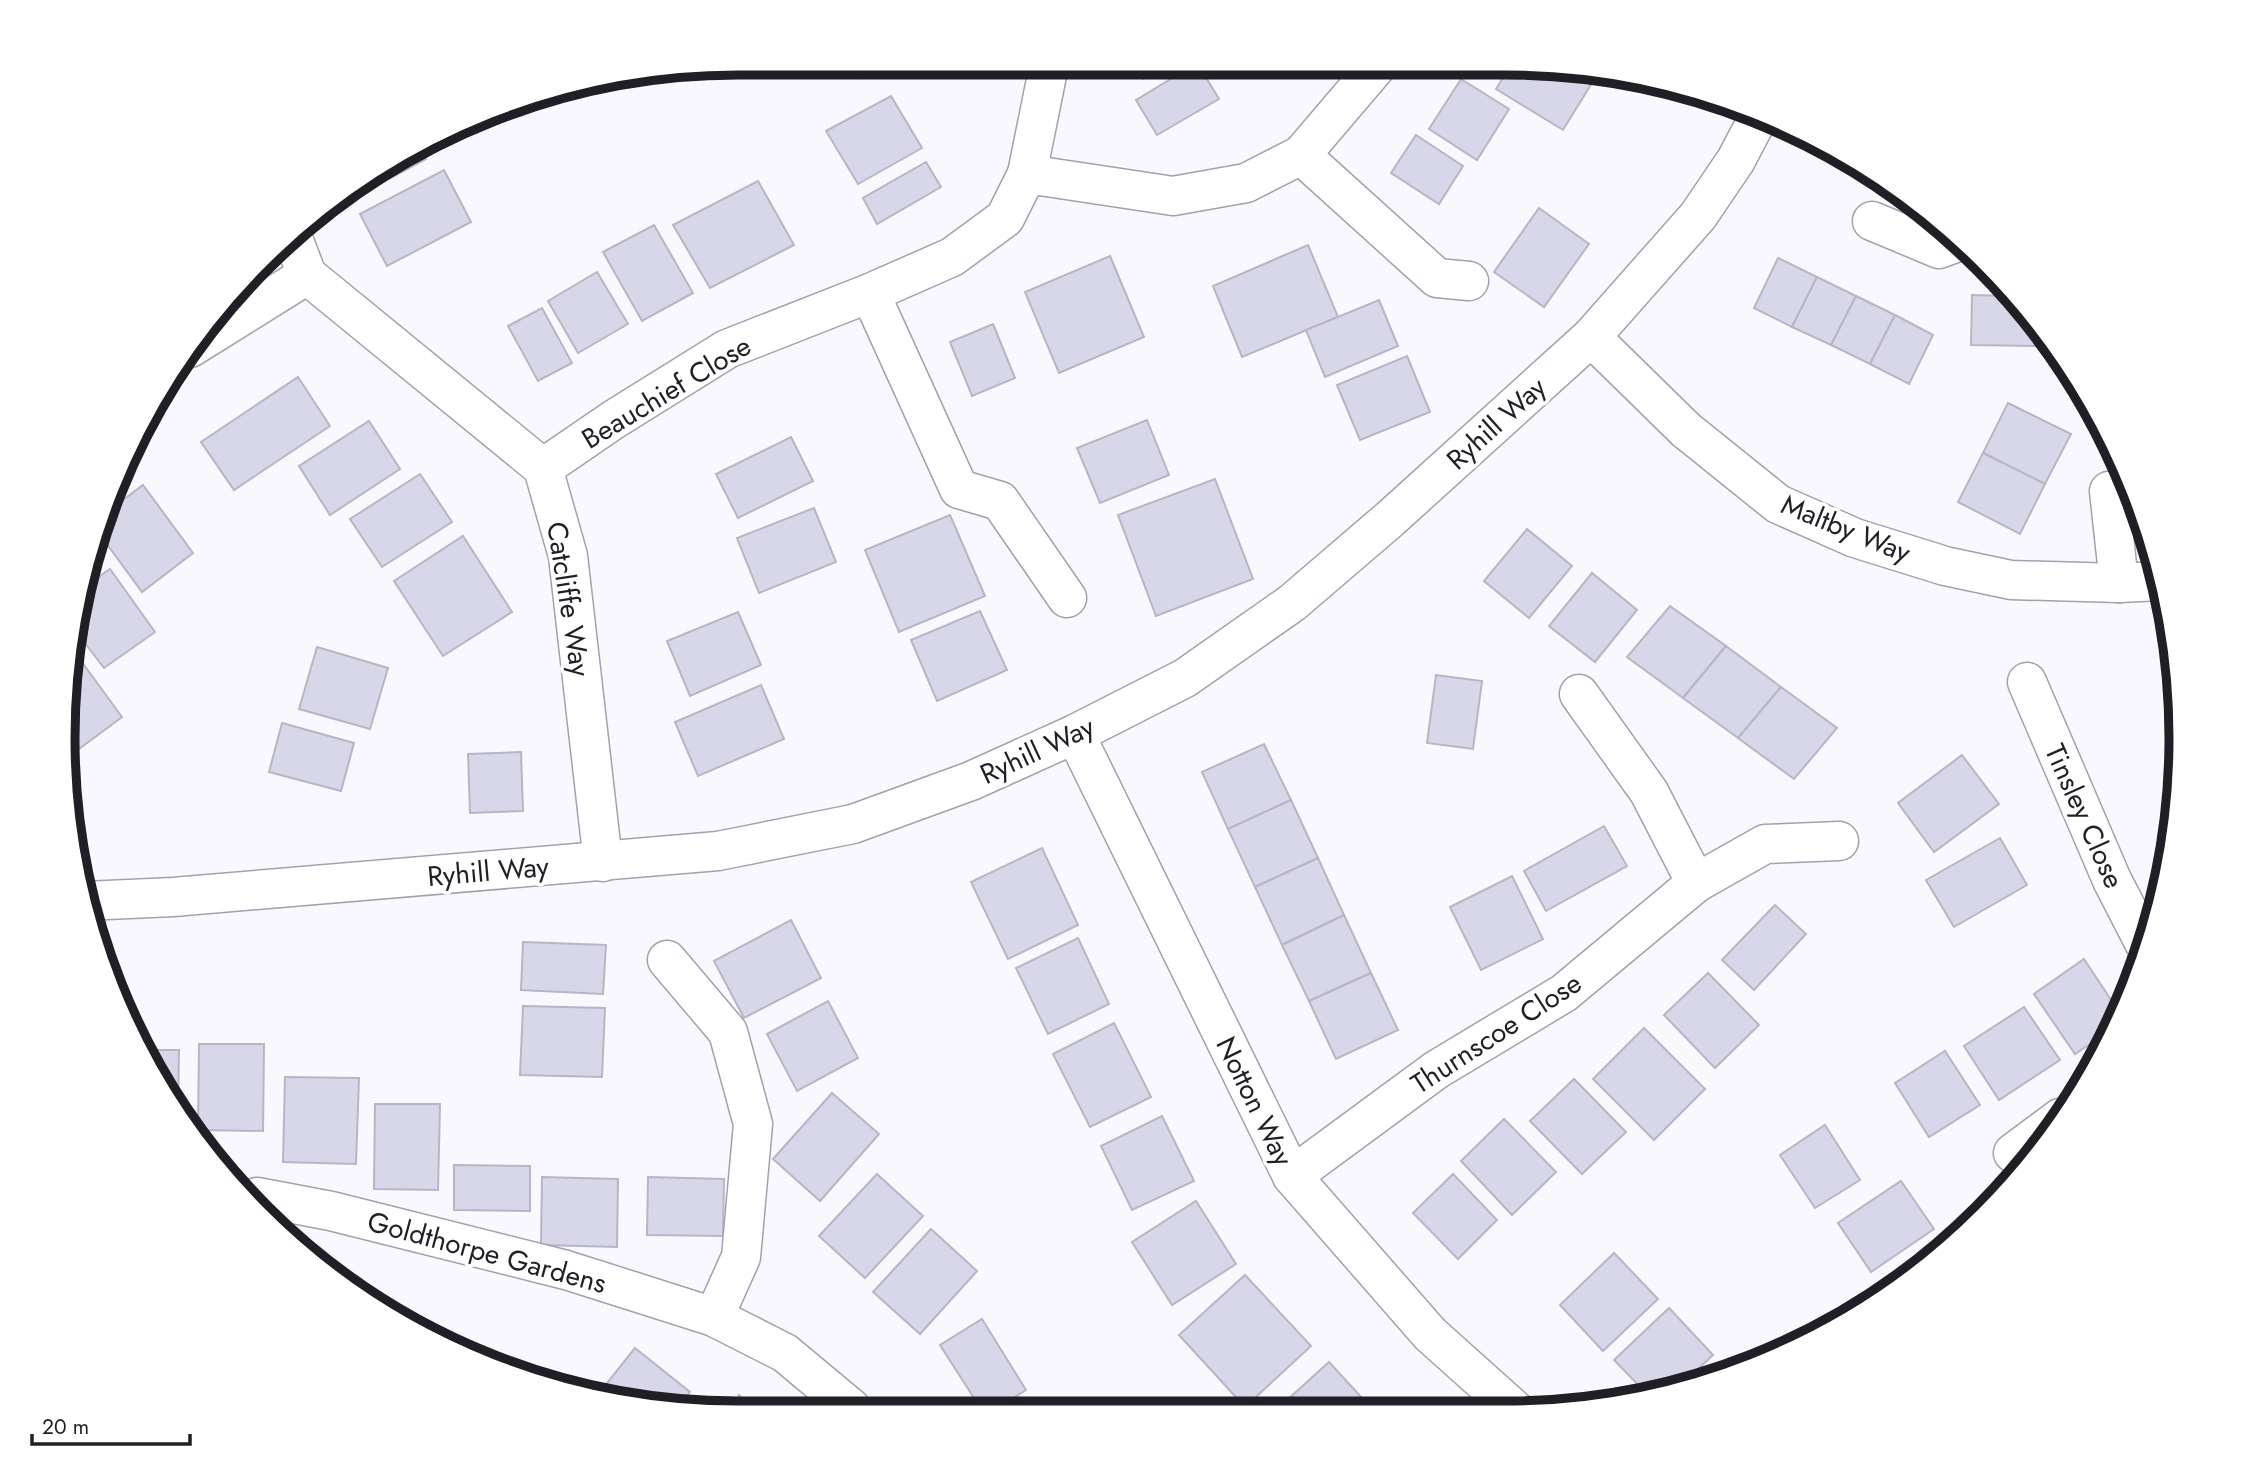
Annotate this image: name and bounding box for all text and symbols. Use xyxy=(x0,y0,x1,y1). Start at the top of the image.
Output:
street label: Beauchief Close xyxy=(574,326,759,459)
street label: Ryhill Way xyxy=(1437,367,1556,479)
street label: Maltby Way xyxy=(1775,484,1917,573)
street label: Catcliffe Way xyxy=(536,519,601,680)
street label: Ryhill Way xyxy=(973,706,1102,795)
street label: Tinsley Close xyxy=(2034,737,2135,895)
street label: Ryhill Way xyxy=(426,846,551,897)
street label: Thurnscoe Close xyxy=(1403,963,1590,1104)
street label: Notton Way xyxy=(1206,1030,1304,1173)
street label: Goldthorpe Gardens xyxy=(363,1201,611,1304)
scale bar xyxy=(32,1402,189,1446)
text: 20 m xyxy=(42,1412,89,1442)

